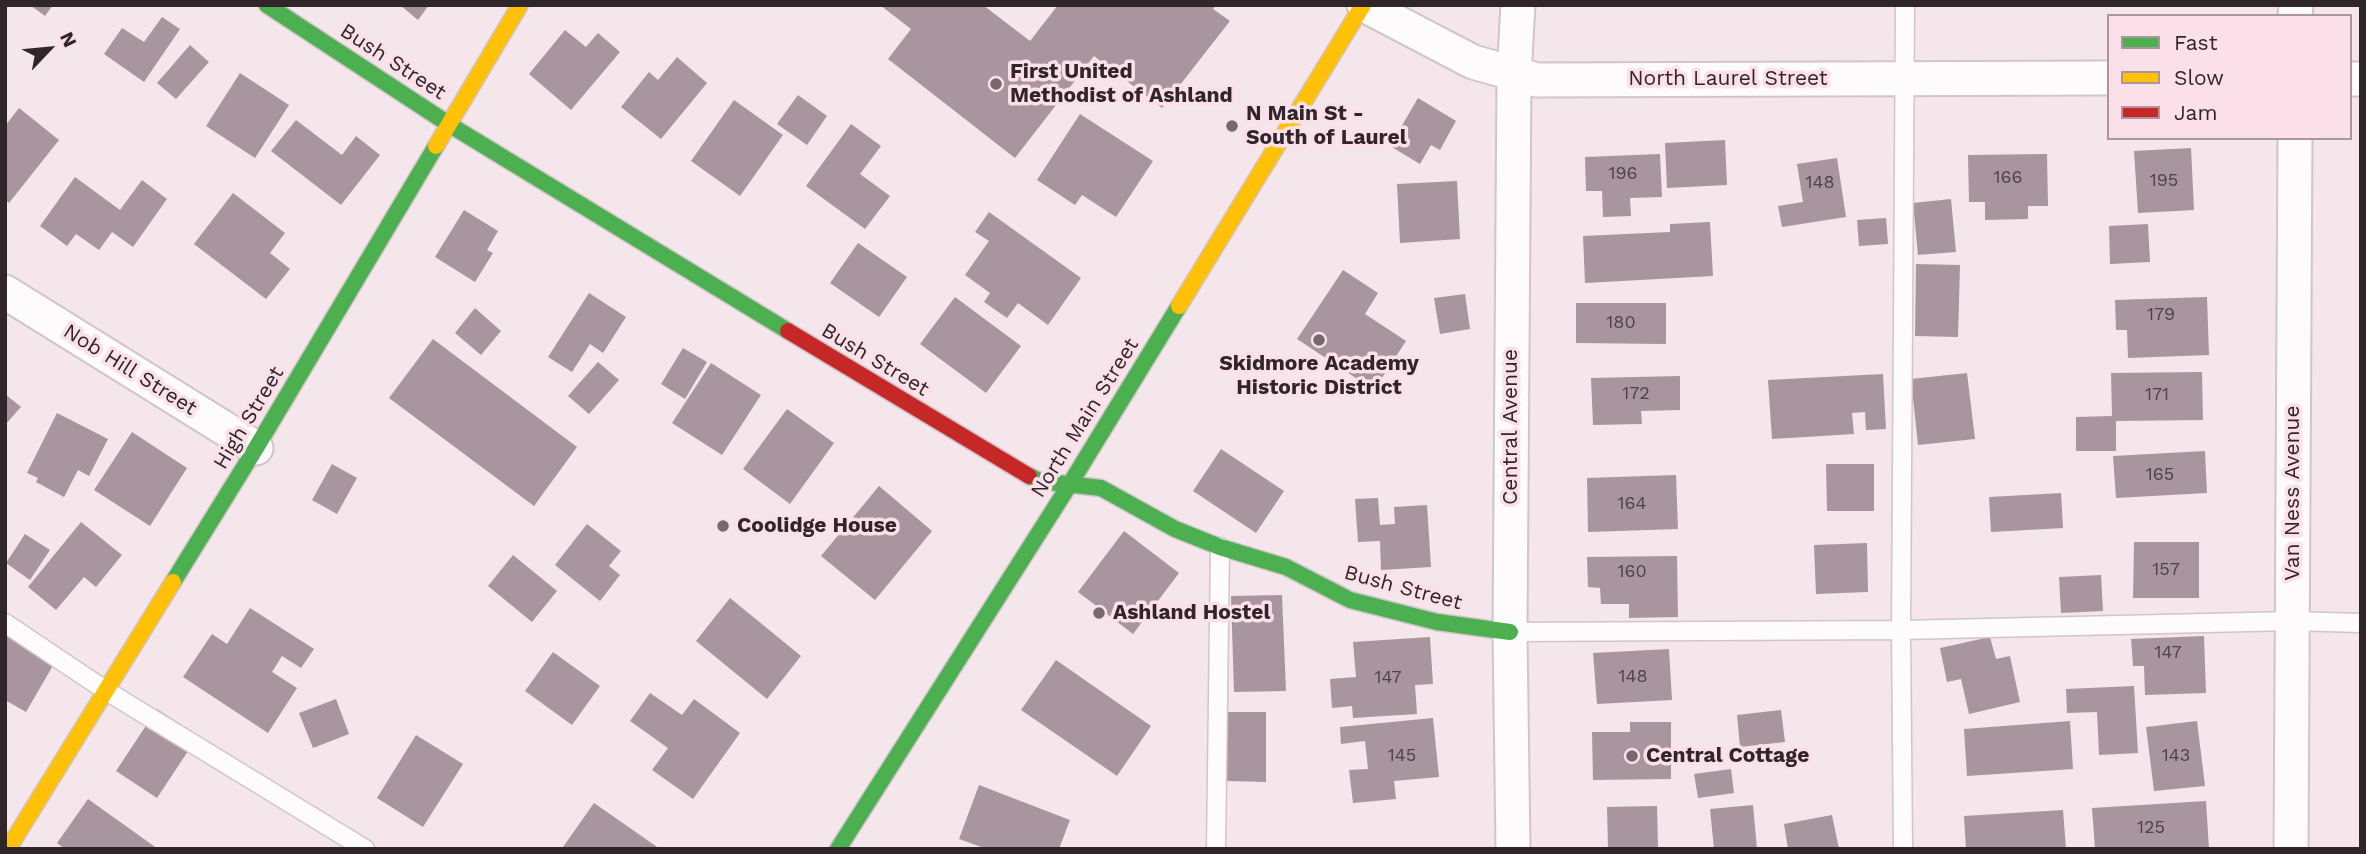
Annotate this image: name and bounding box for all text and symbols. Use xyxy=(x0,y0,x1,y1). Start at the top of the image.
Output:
north arrow xyxy=(14,14,84,84)
legend xyxy=(2107,14,2352,140)
street label: Bush Street xyxy=(335,18,451,106)
text: N xyxy=(55,28,82,51)
text: Fast xyxy=(2174,30,2218,55)
place label: First United Methodist of Ashland xyxy=(1010,59,1233,109)
text: Slow xyxy=(2174,65,2224,90)
street label: North Laurel Street xyxy=(1628,66,1828,92)
marker: First United Methodist of Ashland xyxy=(988,76,1004,92)
text: Jam xyxy=(2174,100,2217,125)
place label: N Main St - South of Laurel xyxy=(1246,101,1407,151)
marker: N Main St - South of Laurel xyxy=(1224,118,1240,134)
house number: 196 xyxy=(1608,163,1638,185)
house number: 166 xyxy=(1994,167,2022,189)
house number: 195 xyxy=(2150,170,2178,192)
house number: 148 xyxy=(1805,172,1835,194)
house number: 179 xyxy=(2147,304,2175,326)
house number: 180 xyxy=(1606,312,1636,334)
street label: Bush Street xyxy=(817,318,933,402)
street label: Nob Hill Street xyxy=(59,319,201,421)
marker: Skidmore Academy Historic District xyxy=(1311,332,1327,348)
street label: North Main Street xyxy=(1026,334,1144,502)
street label: Central Avenue xyxy=(1498,349,1524,505)
place label: Skidmore Academy Historic District xyxy=(1219,351,1419,401)
street label: High Street xyxy=(208,362,290,474)
house number: 172 xyxy=(1622,383,1650,405)
house number: 171 xyxy=(2145,384,2169,406)
street label: Van Ness Avenue xyxy=(2280,405,2306,581)
house number: 165 xyxy=(2146,464,2174,486)
house number: 164 xyxy=(1618,493,1646,515)
place label: Coolidge House xyxy=(737,513,897,539)
marker: Coolidge House xyxy=(715,518,731,534)
house number: 157 xyxy=(2152,559,2180,581)
street label: Bush Street xyxy=(1341,560,1465,616)
house number: 160 xyxy=(1617,561,1647,583)
place label: Ashland Hostel xyxy=(1113,600,1270,626)
marker: Ashland Hostel xyxy=(1091,605,1107,621)
house number: 147 xyxy=(2154,642,2182,664)
house number: 148 xyxy=(1618,666,1648,688)
house number: 147 xyxy=(1374,667,1402,689)
place label: Central Cottage xyxy=(1646,743,1809,769)
house number: 145 xyxy=(1388,745,1416,767)
house number: 143 xyxy=(2162,745,2190,767)
marker: Central Cottage xyxy=(1624,748,1640,764)
house number: 125 xyxy=(2137,817,2165,839)

